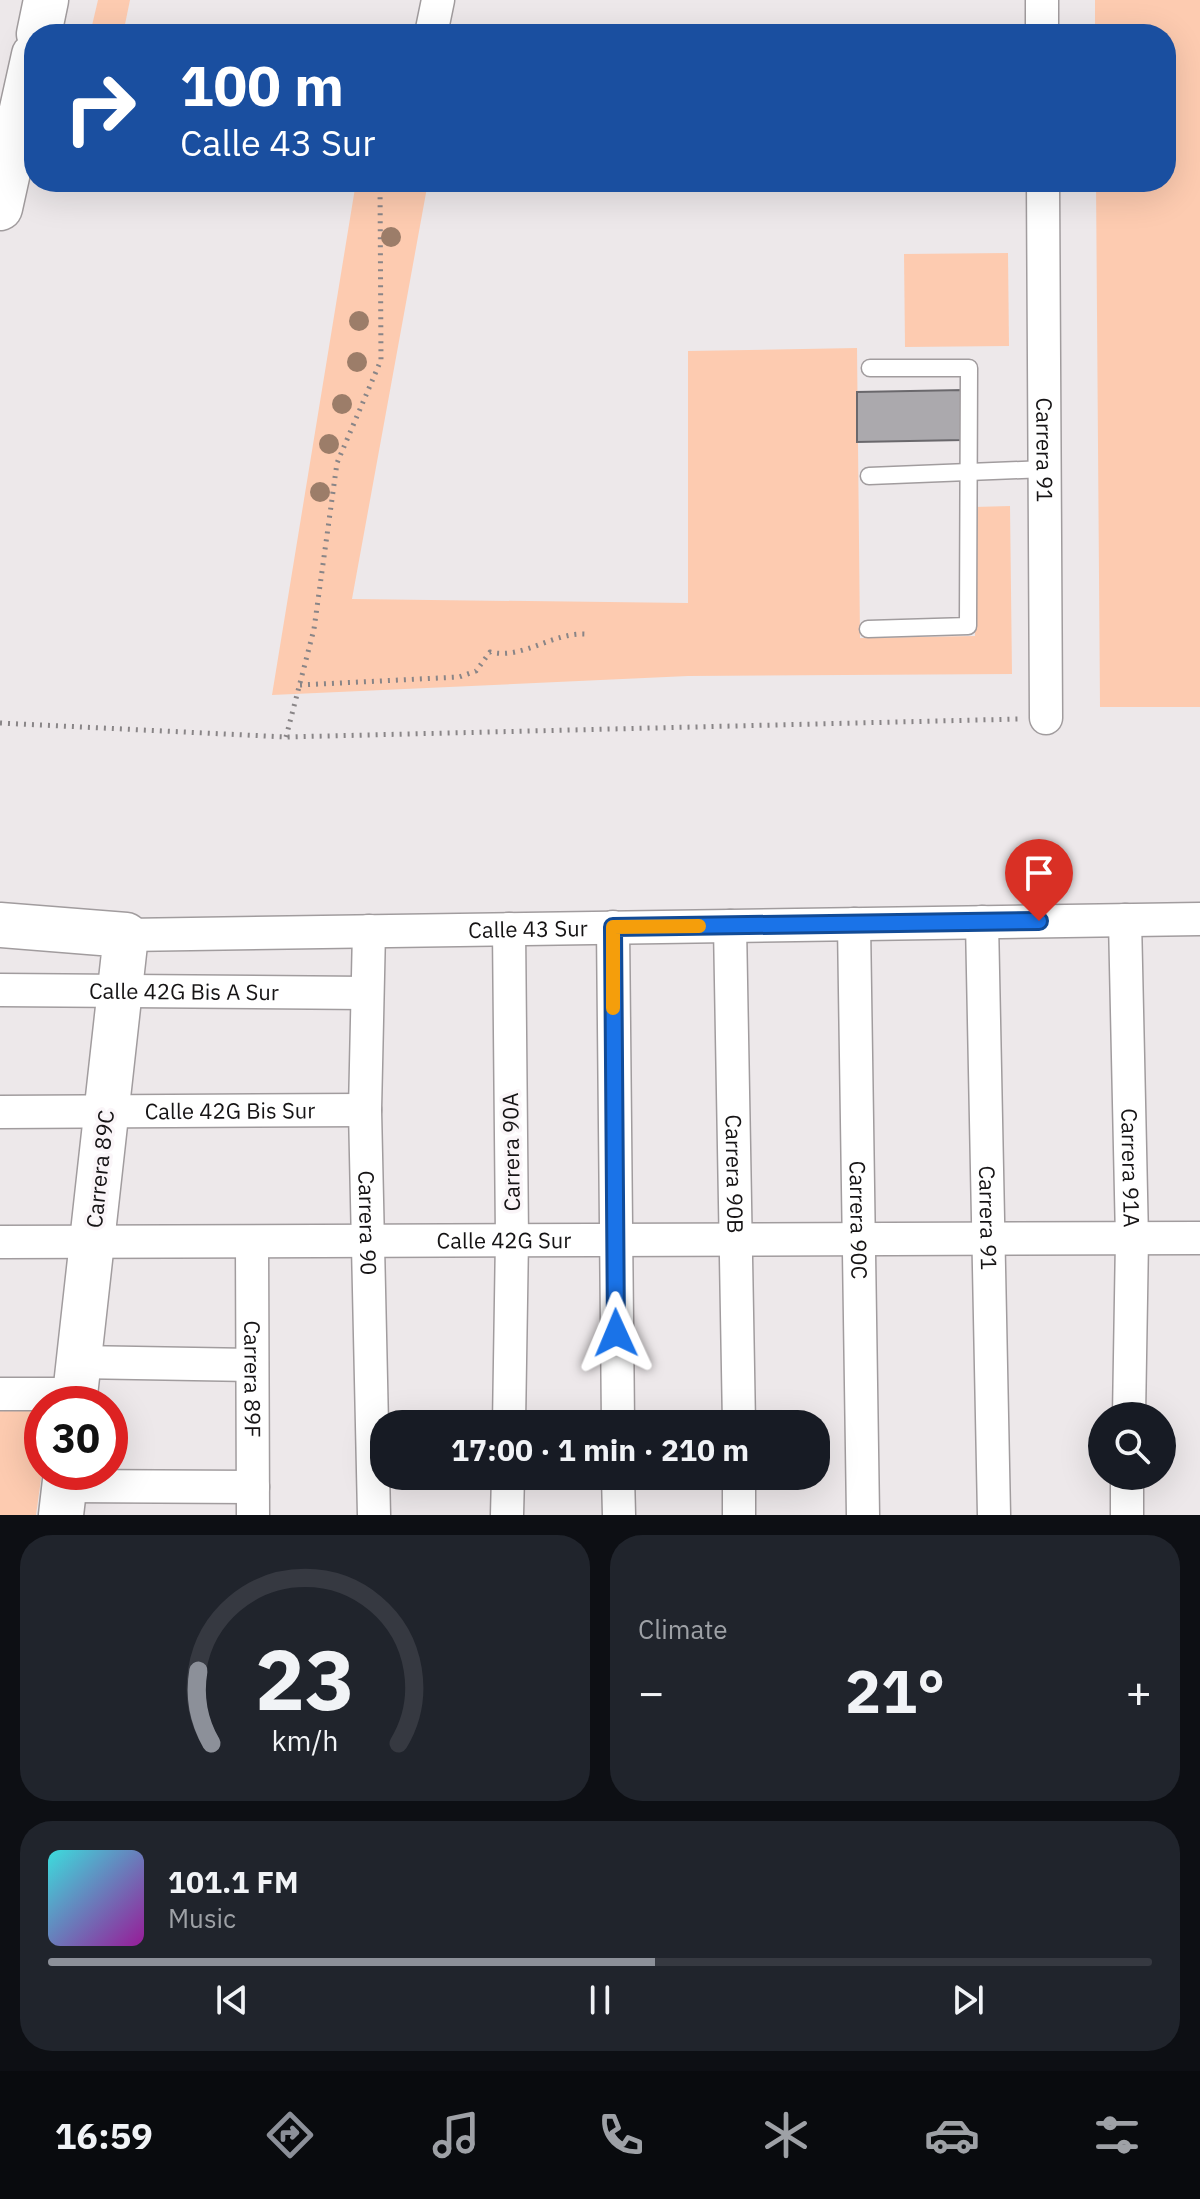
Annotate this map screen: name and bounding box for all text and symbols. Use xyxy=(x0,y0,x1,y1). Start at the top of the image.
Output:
text: 100 m xyxy=(180,49,344,121)
icon: right xyxy=(48,56,152,160)
text: Calle 43 Sur xyxy=(180,119,376,166)
street label: Carrera 91 xyxy=(1030,397,1060,503)
pin xyxy=(1005,839,1073,921)
icon: arrive xyxy=(1017,851,1061,895)
street label: Calle 43 Sur xyxy=(468,913,588,944)
street label: Calle 42G Bis A Sur xyxy=(89,976,279,1006)
street label: Carrera 90A xyxy=(495,1092,526,1212)
street label: Calle 42G Bis Sur xyxy=(145,1095,315,1125)
street label: Carrera 89C xyxy=(79,1108,120,1229)
street label: Carrera 91A xyxy=(1115,1108,1147,1228)
street label: Carrera 90B xyxy=(719,1114,751,1234)
street label: Carrera 90C xyxy=(844,1160,874,1279)
street label: Carrera 91 xyxy=(973,1165,1004,1271)
street label: Carrera 90 xyxy=(352,1170,384,1276)
street label: Calle 42G Sur xyxy=(437,1225,571,1255)
position arrow xyxy=(574,1291,658,1375)
street label: Carrera 89F xyxy=(238,1320,268,1438)
speed limit sign: 30 xyxy=(24,1386,128,1490)
map controls xyxy=(1088,1402,1176,1490)
button: search xyxy=(1088,1402,1176,1490)
text: 17:00 · 1 min · 210 m xyxy=(451,1430,749,1469)
text: Climate xyxy=(638,1612,728,1646)
text: 23 xyxy=(255,1625,355,1733)
text: 21° xyxy=(845,1651,945,1730)
text: − xyxy=(638,1663,664,1720)
text: + xyxy=(1126,1663,1152,1720)
text: km/h xyxy=(271,1722,339,1759)
text: 101.1 FM xyxy=(168,1862,299,1901)
text: Music xyxy=(168,1901,236,1935)
icon: previous xyxy=(210,1978,254,2022)
icon: pause xyxy=(578,1978,622,2022)
icon: next xyxy=(946,1978,990,2022)
icon: directions xyxy=(262,2107,318,2163)
icon: music xyxy=(428,2107,484,2163)
icon: phone xyxy=(593,2107,649,2163)
icon: climate xyxy=(758,2107,814,2163)
icon: car xyxy=(924,2107,980,2163)
icon: filters xyxy=(1089,2107,1145,2163)
text: 16:59 xyxy=(55,2112,153,2159)

